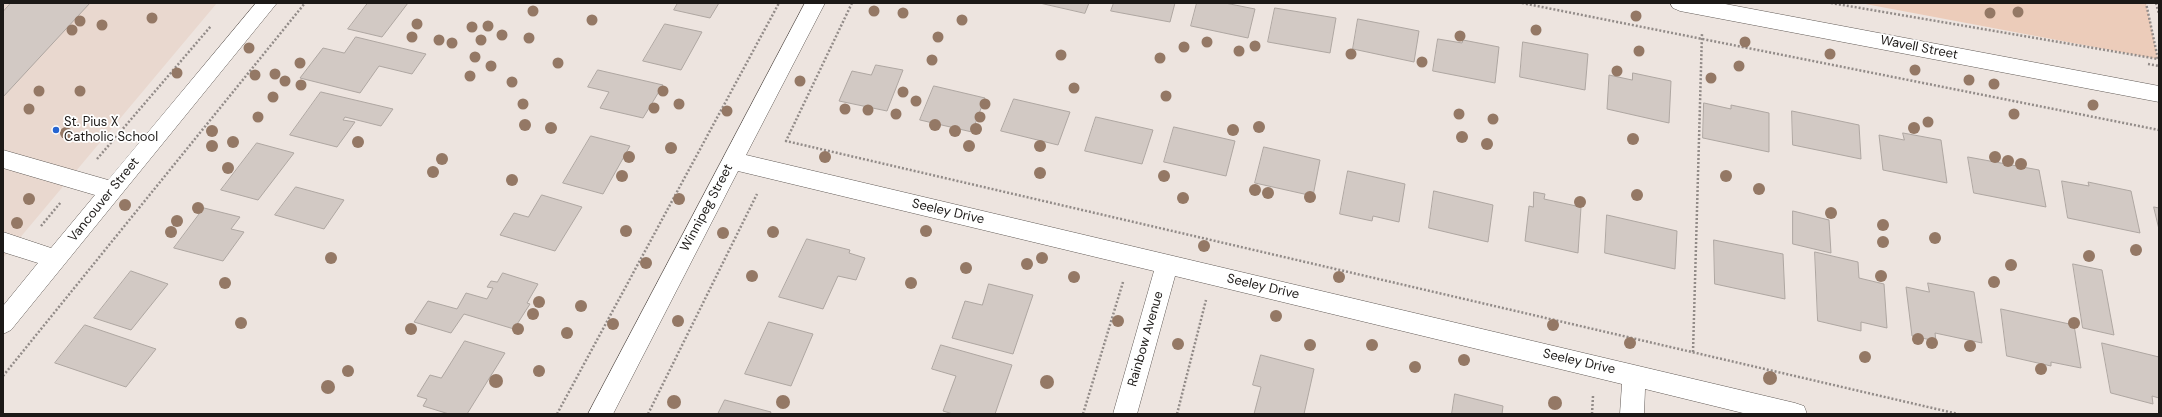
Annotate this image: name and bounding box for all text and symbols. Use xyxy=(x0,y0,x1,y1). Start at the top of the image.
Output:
street label: Wavell Street xyxy=(1879,33,1959,63)
place label: St. Pius X Catholic School xyxy=(64,115,158,146)
marker: St. Pius X Catholic School xyxy=(51,125,61,135)
street label: Vancouver Street xyxy=(65,155,143,245)
street label: Winnipeg Street xyxy=(677,162,737,254)
street label: Seeley Drive xyxy=(910,196,986,228)
street label: Seeley Drive xyxy=(1225,271,1301,303)
street label: Rainbow Avenue xyxy=(1125,290,1167,388)
street label: Seeley Drive xyxy=(1541,346,1617,378)

